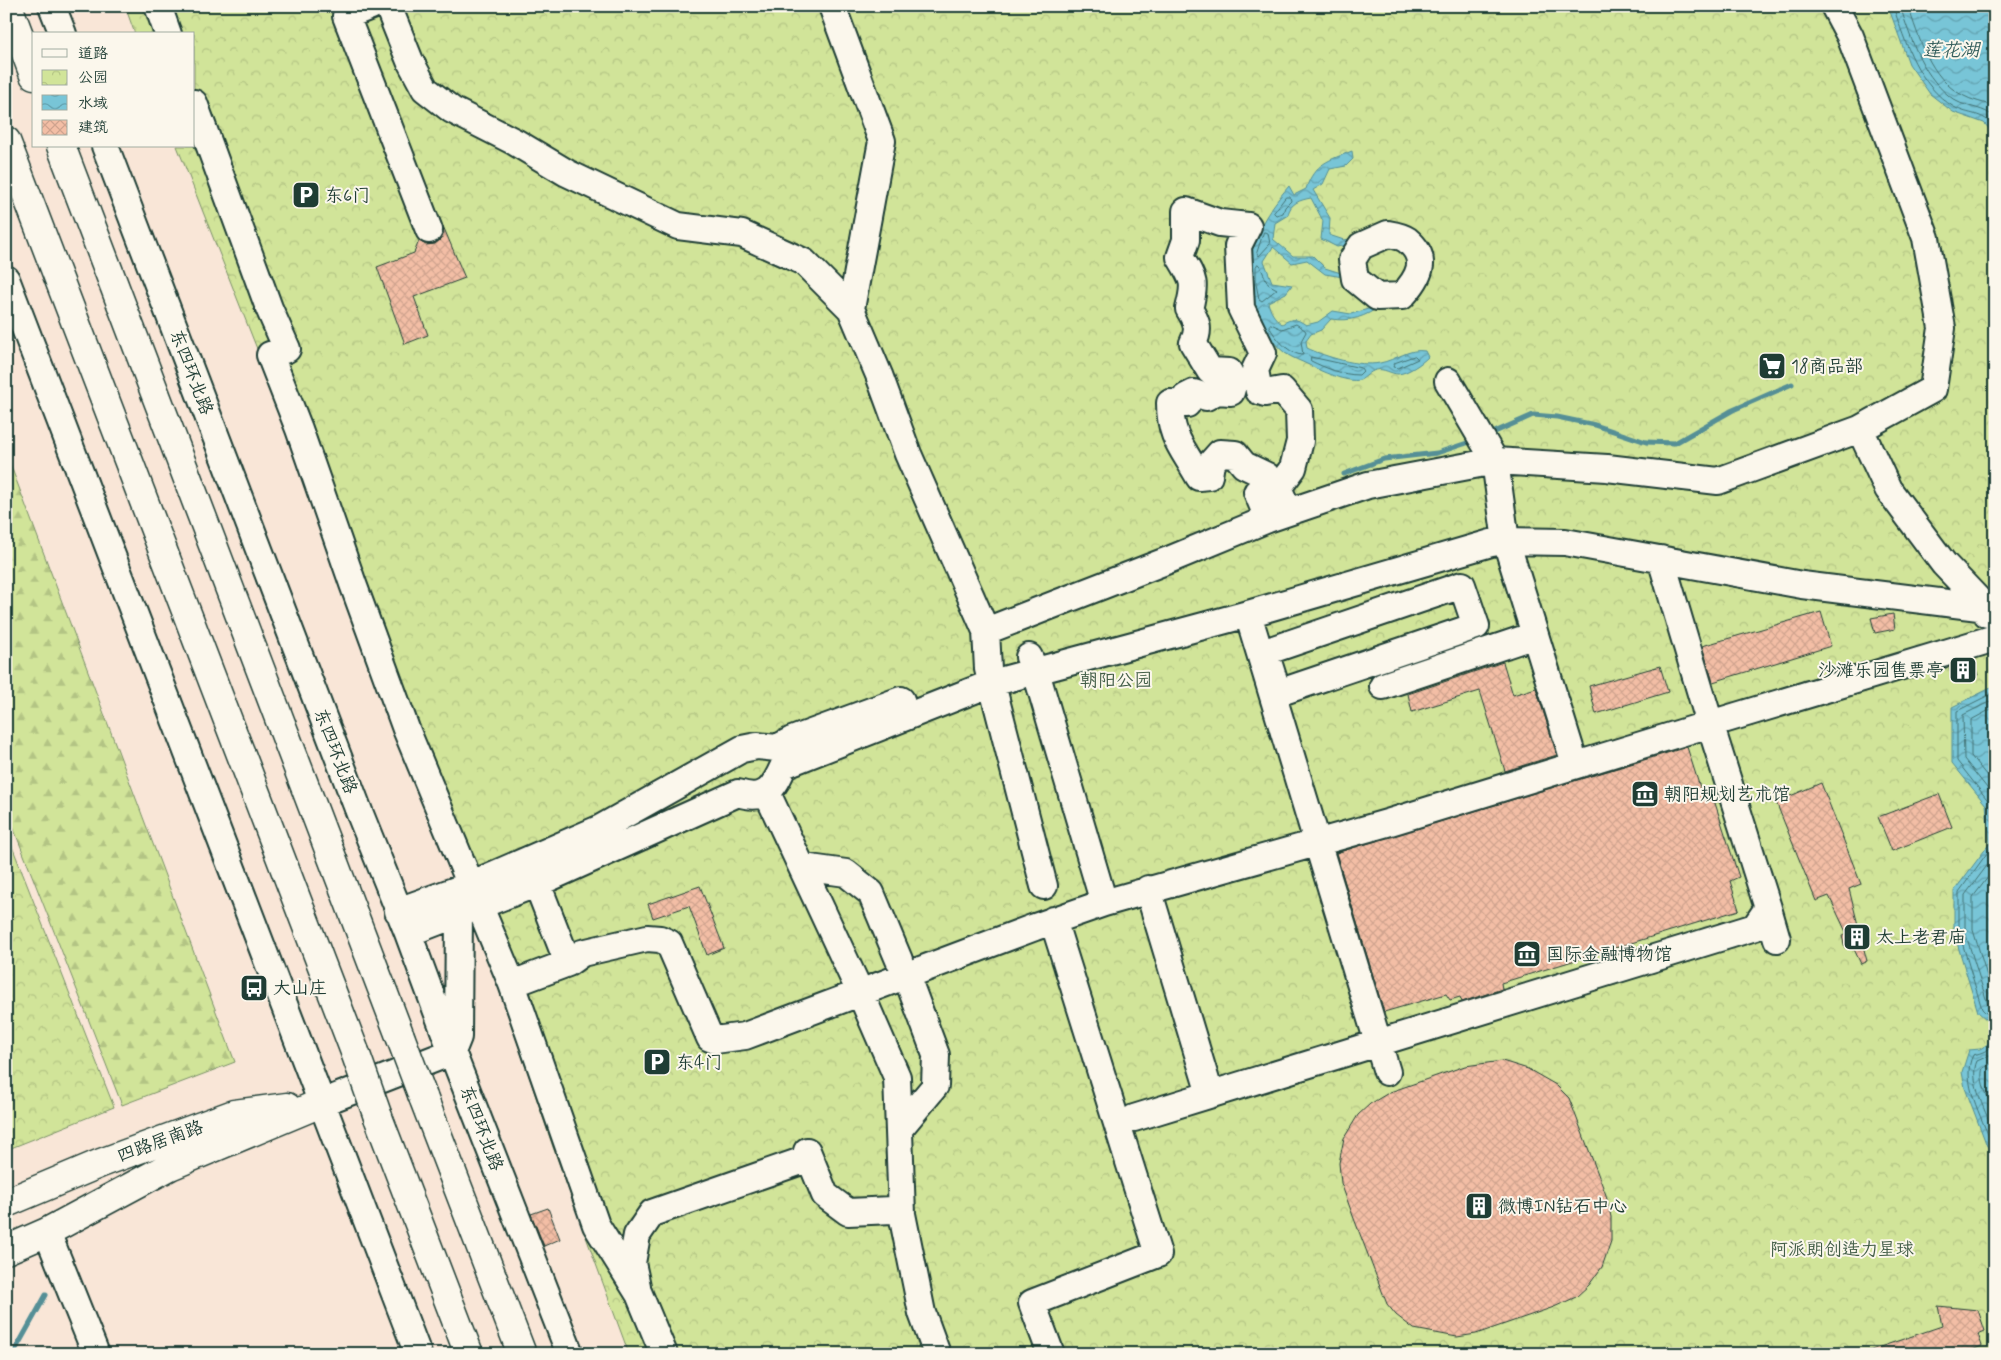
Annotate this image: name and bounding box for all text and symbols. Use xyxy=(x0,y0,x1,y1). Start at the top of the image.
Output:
legend xyxy=(32,32,195,148)
water label: 莲花湖 xyxy=(1922,38,1981,63)
text: 道路 xyxy=(78,44,108,64)
text: 公园 xyxy=(78,68,108,88)
text: 水域 xyxy=(78,94,108,114)
text: 建筑 xyxy=(78,118,108,138)
parking icon: 东6门 xyxy=(291,180,321,210)
place label: 东6门 xyxy=(325,184,370,208)
street label: 东四环北路 xyxy=(164,326,218,419)
supermarket icon: 18商品部 xyxy=(1757,351,1787,381)
place label: 18商品部 xyxy=(1791,355,1863,379)
building icon: 沙滩乐园售票亭 xyxy=(1948,655,1978,685)
place label: 沙滩乐园售票亭 xyxy=(1818,659,1944,683)
park label: 朝阳公园 xyxy=(1080,669,1152,693)
street label: 东四环北路 xyxy=(308,705,362,798)
museum icon: 朝阳规划艺术馆 xyxy=(1630,779,1660,809)
place label: 朝阳规划艺术馆 xyxy=(1664,783,1790,807)
building icon: 太上老君庙 xyxy=(1842,922,1872,952)
place label: 太上老君庙 xyxy=(1876,926,1966,950)
museum icon: 国际金融博物馆 xyxy=(1512,939,1542,969)
place label: 国际金融博物馆 xyxy=(1546,943,1672,967)
bus stop icon: 大山庄 xyxy=(239,973,269,1003)
place label: 大山庄 xyxy=(273,977,327,1001)
parking icon: 东4门 xyxy=(642,1047,672,1077)
place label: 东4门 xyxy=(676,1051,722,1075)
street label: 东四环北路 xyxy=(454,1082,508,1175)
street label: 四路居南路 xyxy=(114,1115,207,1169)
building icon: 微博IN钻石中心 xyxy=(1464,1191,1494,1221)
place label: 微博IN钻石中心 xyxy=(1498,1195,1627,1219)
park label: 阿派朗创造力星球 xyxy=(1770,1238,1914,1262)

